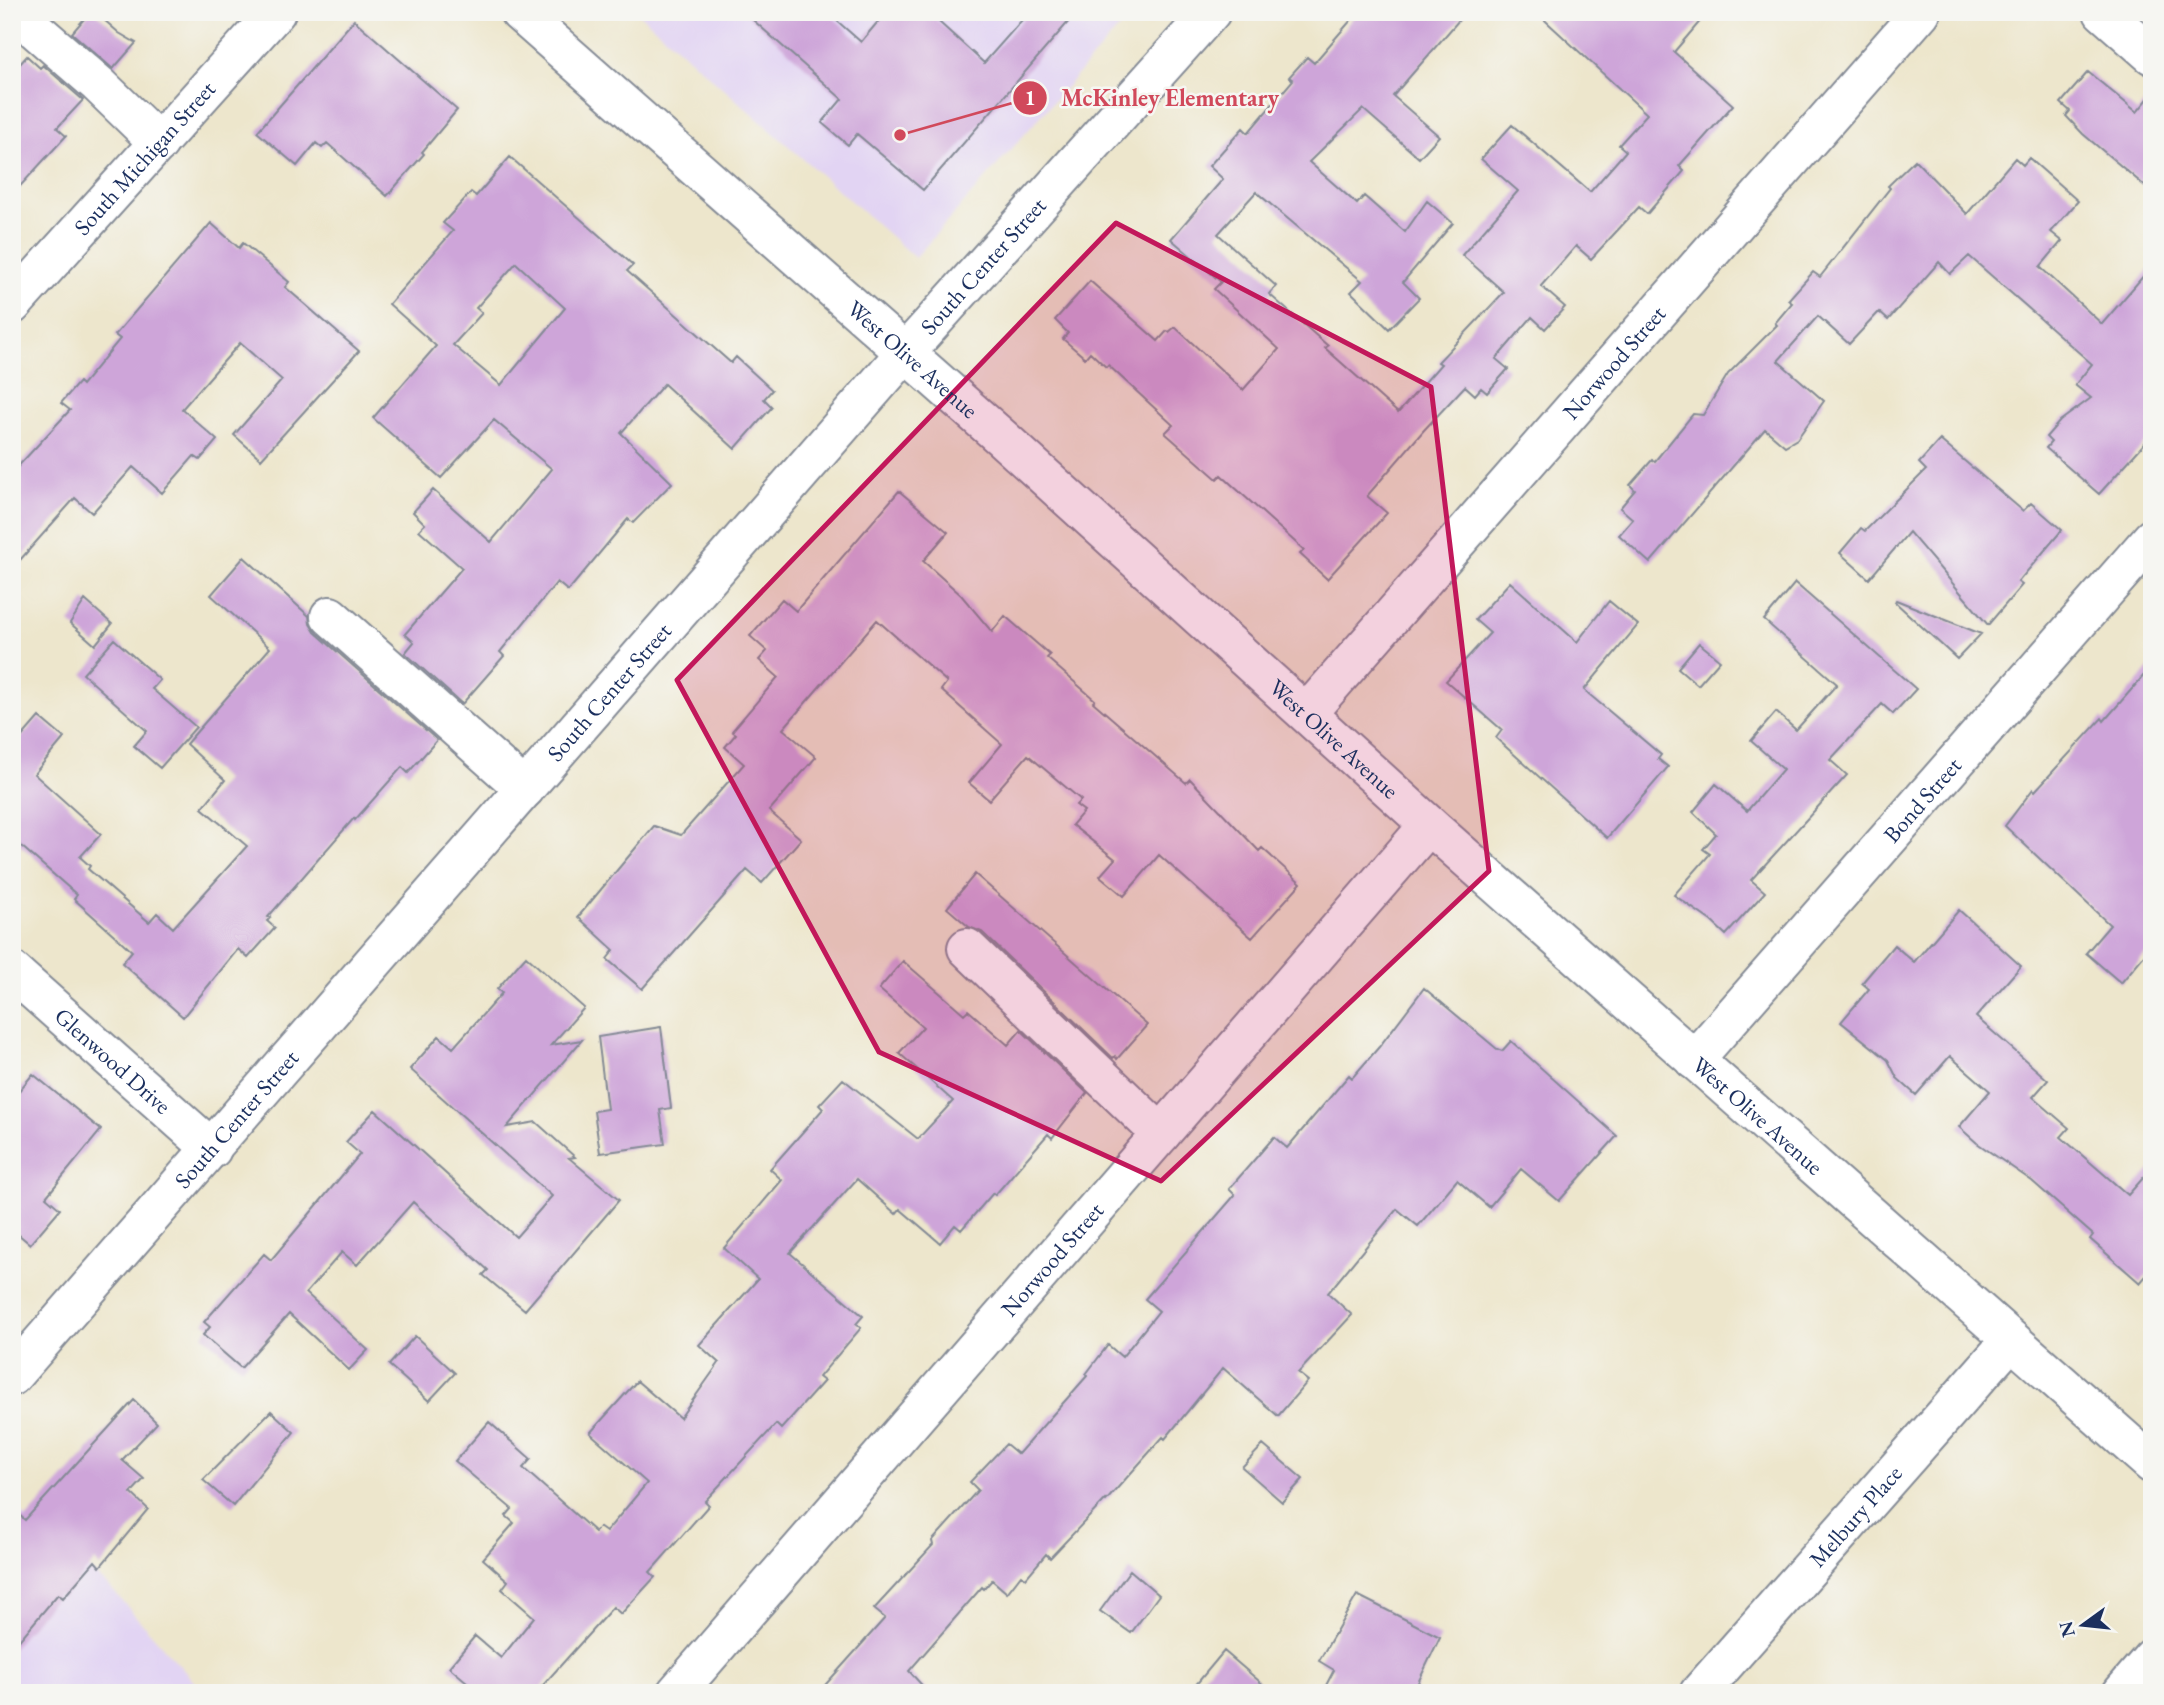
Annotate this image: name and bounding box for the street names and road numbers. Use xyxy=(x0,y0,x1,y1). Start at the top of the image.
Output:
street label: South Michigan Street xyxy=(67,74,222,241)
street label: South Center Street xyxy=(914,190,1053,341)
street label: West Olive Avenue xyxy=(841,293,985,425)
street label: Norwood Street xyxy=(1556,299,1673,426)
street label: South Center Street xyxy=(540,616,678,768)
street label: West Olive Avenue xyxy=(1263,672,1405,805)
street label: Bond Street xyxy=(1877,750,1968,849)
street label: Glenwood Drive xyxy=(48,1001,177,1121)
street label: South Center Street xyxy=(168,1043,305,1195)
street label: West Olive Avenue xyxy=(1686,1050,1829,1181)
street label: Norwood Street xyxy=(994,1195,1111,1323)
street label: Melbury Place xyxy=(1802,1459,1908,1573)

